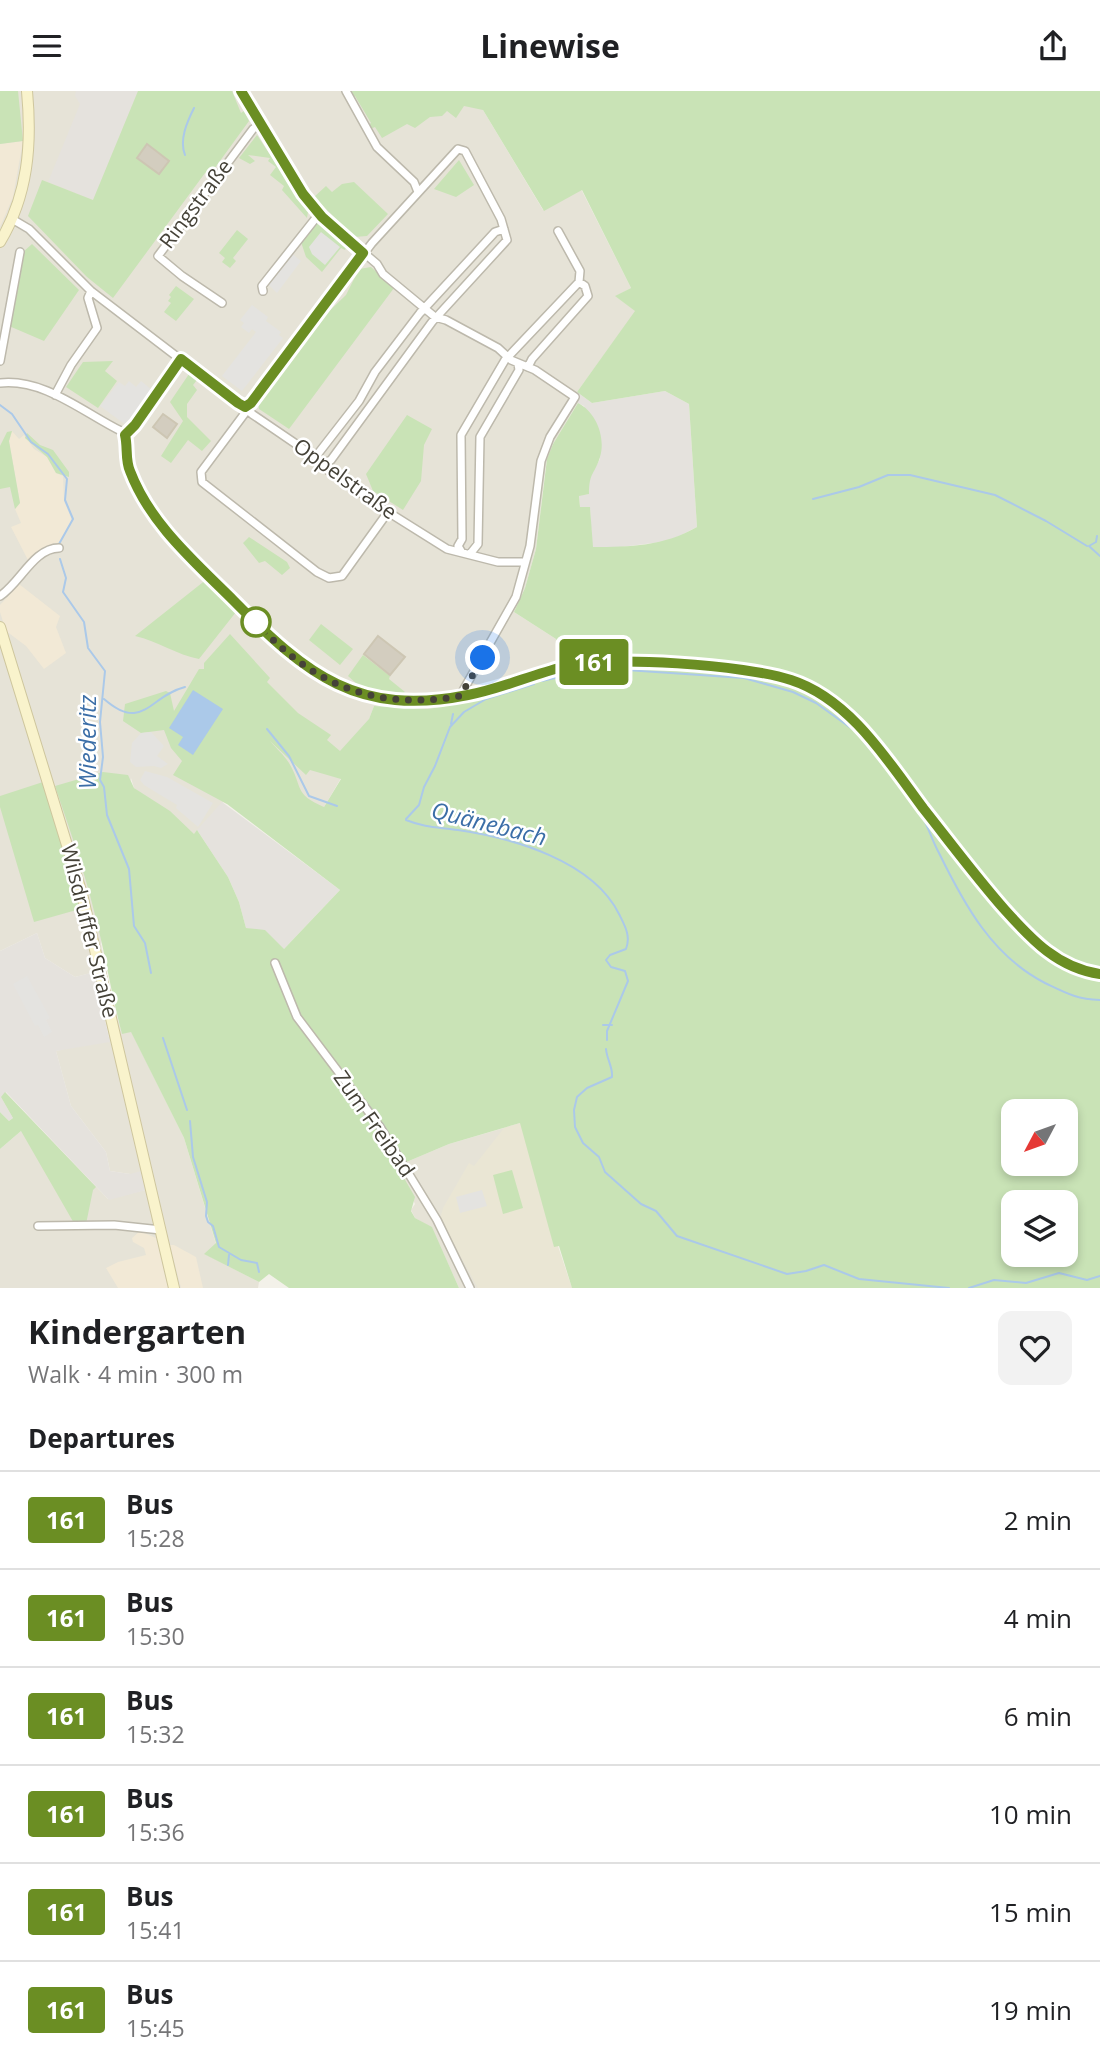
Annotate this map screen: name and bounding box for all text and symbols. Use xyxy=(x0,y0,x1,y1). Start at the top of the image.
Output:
text: Linewise xyxy=(480,24,620,67)
icon: menu xyxy=(28,27,66,65)
icon: share xyxy=(1034,27,1072,65)
street label: Ringstraße xyxy=(152,153,238,254)
street label: Oppelstraße xyxy=(288,431,403,525)
unlabelled marker xyxy=(241,607,271,637)
line badge: 161 xyxy=(554,639,634,685)
your location xyxy=(465,640,500,675)
text: 161 xyxy=(573,645,615,678)
water label: Wiederitz xyxy=(71,694,103,789)
water label: Quänebach xyxy=(428,793,550,853)
street label: Wilsdruffer Straße xyxy=(55,841,125,1021)
street label: Zum Freibad xyxy=(328,1065,422,1182)
north arrow xyxy=(1001,1099,1078,1176)
map controls xyxy=(1001,1099,1078,1267)
button: layers xyxy=(1001,1190,1078,1267)
text: Kindergarten xyxy=(28,1309,246,1354)
button: heart xyxy=(998,1311,1072,1385)
text: Walk · 4 min · 300 m xyxy=(28,1358,243,1390)
text: Departures xyxy=(28,1420,175,1456)
text: Bus xyxy=(126,1486,173,1522)
text: 2 min xyxy=(1004,1502,1072,1538)
text: 161 xyxy=(46,1503,87,1536)
text: 15:28 xyxy=(126,1522,185,1554)
text: Bus xyxy=(126,1584,173,1620)
text: 4 min xyxy=(1004,1600,1072,1636)
text: 161 xyxy=(46,1601,87,1634)
text: 15:30 xyxy=(126,1620,185,1652)
text: Bus xyxy=(126,1682,173,1718)
text: 6 min xyxy=(1004,1698,1072,1734)
text: 161 xyxy=(46,1699,87,1732)
text: 15:32 xyxy=(126,1718,185,1750)
text: Bus xyxy=(126,1780,173,1816)
text: 10 min xyxy=(989,1796,1072,1832)
text: 161 xyxy=(46,1797,87,1830)
text: 15:36 xyxy=(126,1816,185,1848)
text: Bus xyxy=(126,1878,173,1914)
text: 15 min xyxy=(989,1894,1072,1930)
text: 161 xyxy=(46,1895,87,1928)
text: 15:41 xyxy=(126,1914,185,1946)
text: Bus xyxy=(126,1976,173,2012)
text: 19 min xyxy=(989,1992,1072,2028)
text: 161 xyxy=(46,1993,87,2026)
text: 15:45 xyxy=(126,2012,185,2044)

